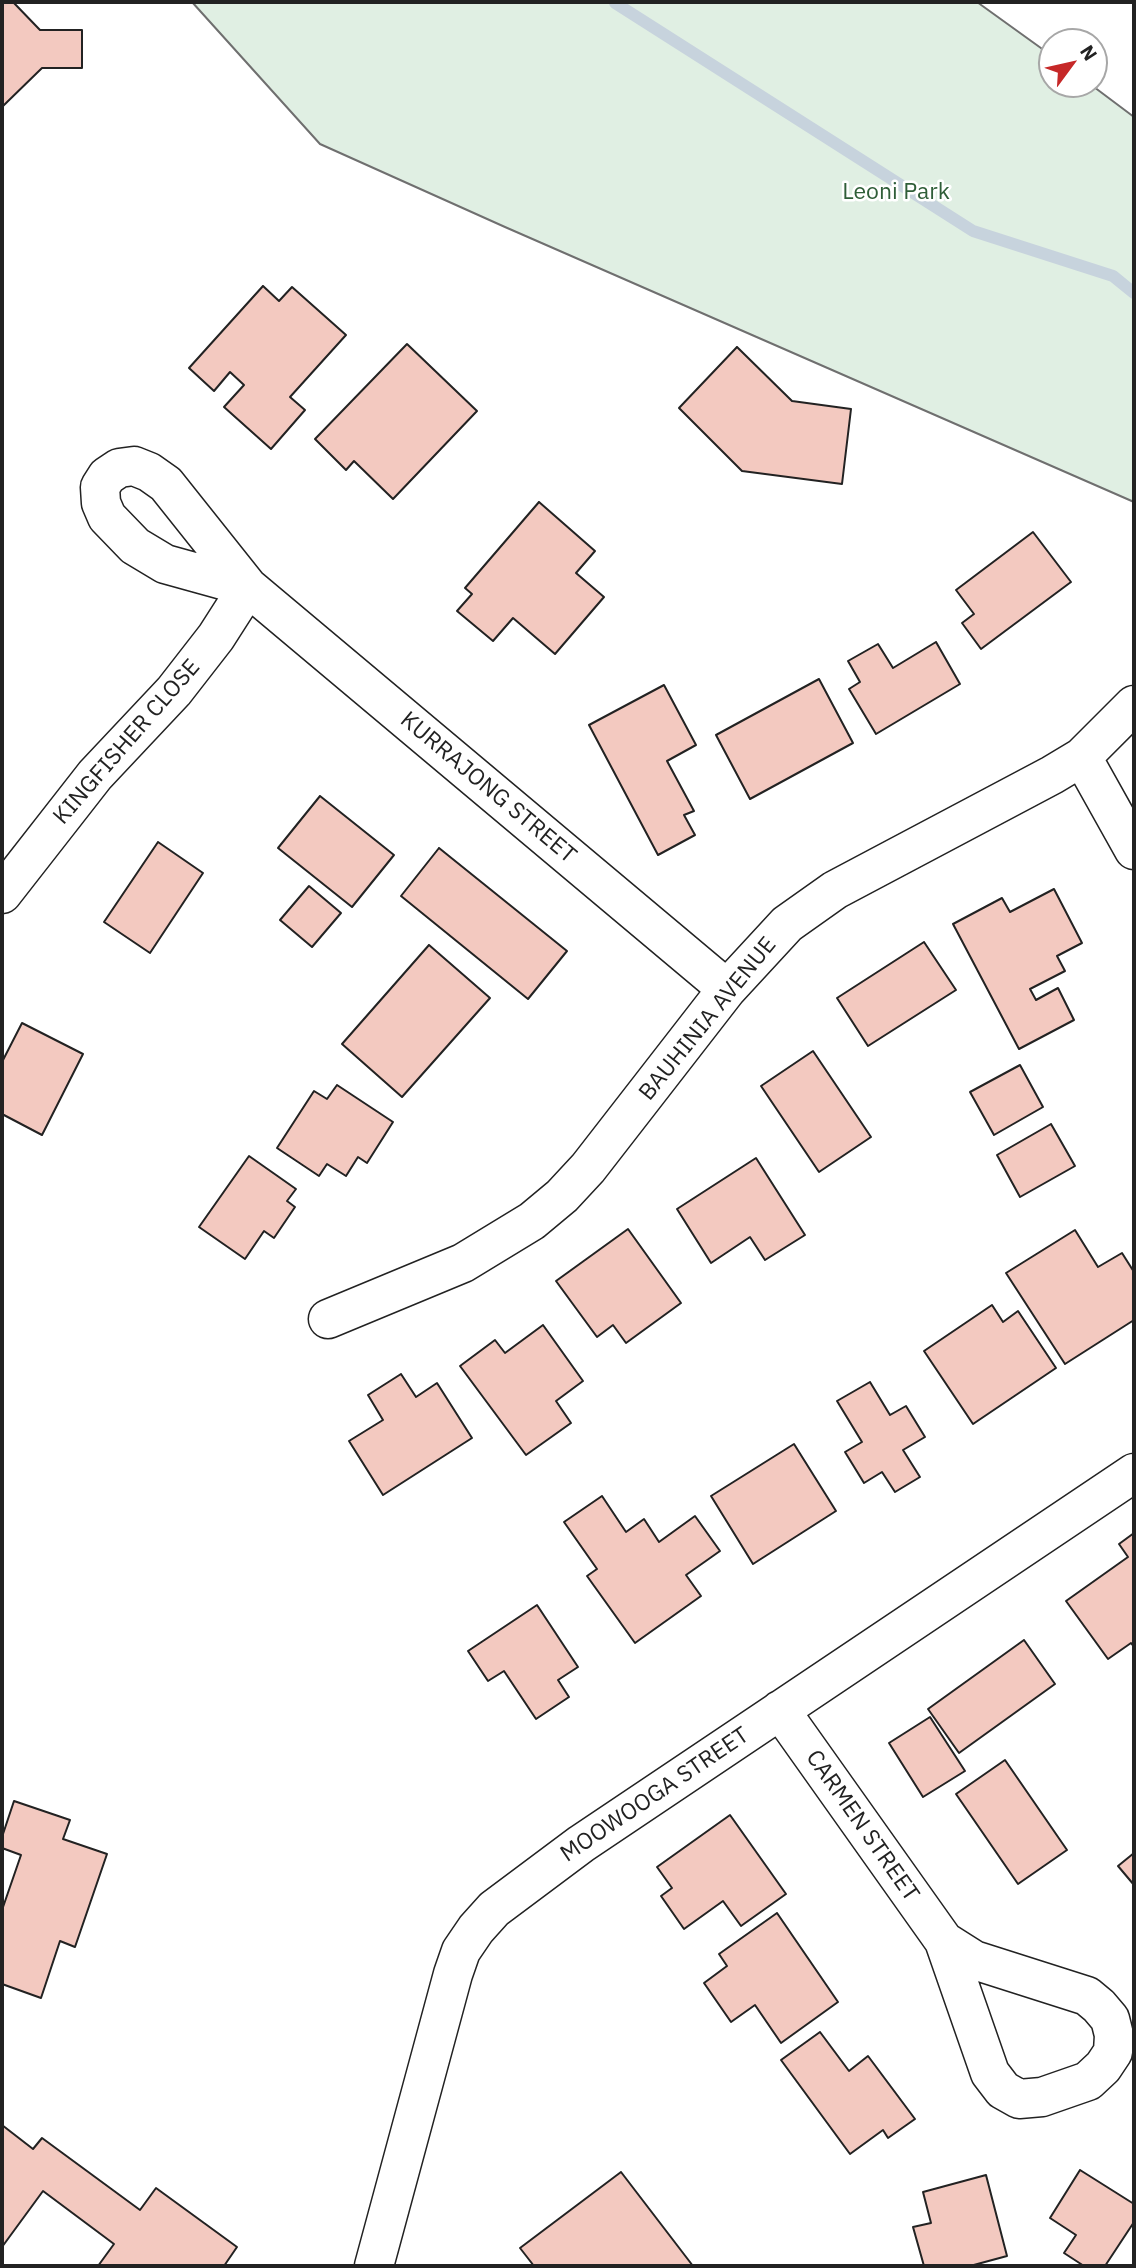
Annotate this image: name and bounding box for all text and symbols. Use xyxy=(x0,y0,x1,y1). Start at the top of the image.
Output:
north arrow xyxy=(1038,28,1108,98)
text: N xyxy=(1075,40,1103,65)
park label: Leoni Park xyxy=(842,178,950,206)
street label: KINGFISHER CLOSE xyxy=(48,654,206,830)
street label: KURRAJONG STREET xyxy=(394,706,582,870)
street label: BAUHINIA AVENUE xyxy=(634,932,782,1106)
street label: MOOWOOGA STREET xyxy=(556,1722,754,1868)
street label: CARMEN STREET xyxy=(800,1745,924,1907)

